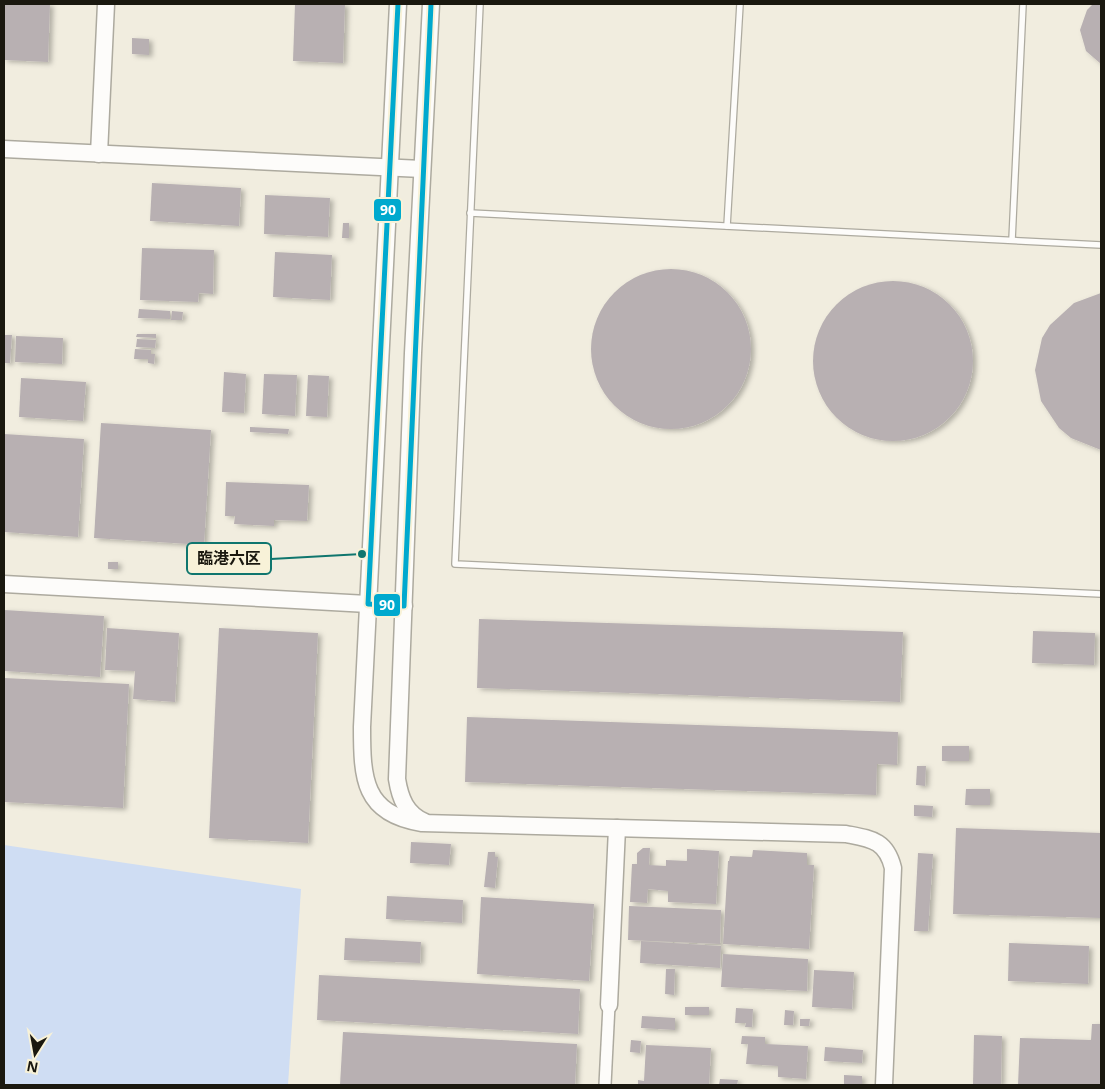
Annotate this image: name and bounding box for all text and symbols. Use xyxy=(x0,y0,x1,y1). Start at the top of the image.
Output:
line badge: 90 xyxy=(373,198,402,222)
text: 90 xyxy=(380,200,396,219)
callout: 臨港六区 xyxy=(187,543,271,574)
text: 臨港六区 xyxy=(197,547,261,569)
line badge: 90 xyxy=(373,593,401,617)
text: 90 xyxy=(379,595,395,614)
north arrow xyxy=(10,1029,60,1079)
text: N xyxy=(25,1057,40,1078)

